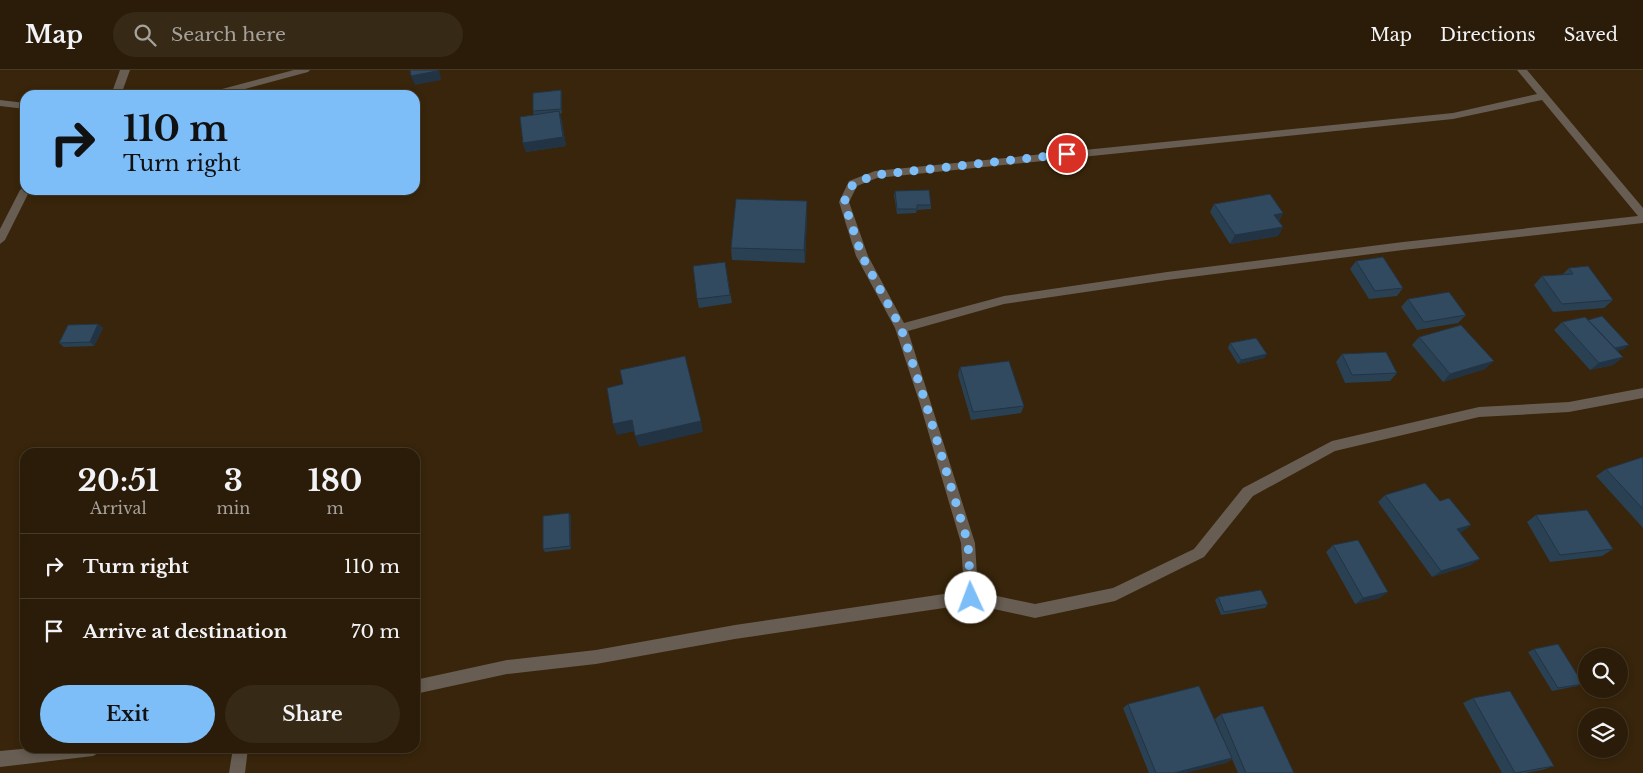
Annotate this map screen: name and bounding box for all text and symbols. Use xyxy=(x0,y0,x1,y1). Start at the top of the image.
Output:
search box xyxy=(113,12,463,57)
text: Map xyxy=(25,20,83,49)
icon: search xyxy=(131,21,159,49)
text: Search here xyxy=(171,23,286,46)
text: Map xyxy=(1370,24,1412,46)
text: Directions xyxy=(1440,24,1536,46)
text: Saved xyxy=(1564,24,1618,46)
text: 110 m xyxy=(123,107,228,150)
icon: right xyxy=(40,110,105,175)
pin xyxy=(1046,133,1088,175)
icon: arrive xyxy=(1053,140,1081,168)
text: Turn right xyxy=(123,150,241,177)
text: 20:51 xyxy=(77,462,159,499)
text: 3 xyxy=(224,462,243,499)
text: 180 xyxy=(308,462,362,499)
text: Arrival xyxy=(90,498,147,518)
text: min xyxy=(217,498,250,518)
text: m xyxy=(327,498,344,518)
icon: right xyxy=(40,552,68,580)
text: Turn right xyxy=(83,555,189,578)
text: 110 m xyxy=(344,555,400,578)
position arrow xyxy=(944,571,996,623)
icon: arrive xyxy=(40,617,68,645)
text: Arrive at destination xyxy=(83,620,287,643)
text: 70 m xyxy=(351,620,400,643)
map controls xyxy=(1578,648,1628,758)
button: search xyxy=(1578,648,1628,698)
button: Exit xyxy=(40,685,215,743)
button: Share xyxy=(225,685,400,743)
button: layers xyxy=(1578,708,1628,758)

